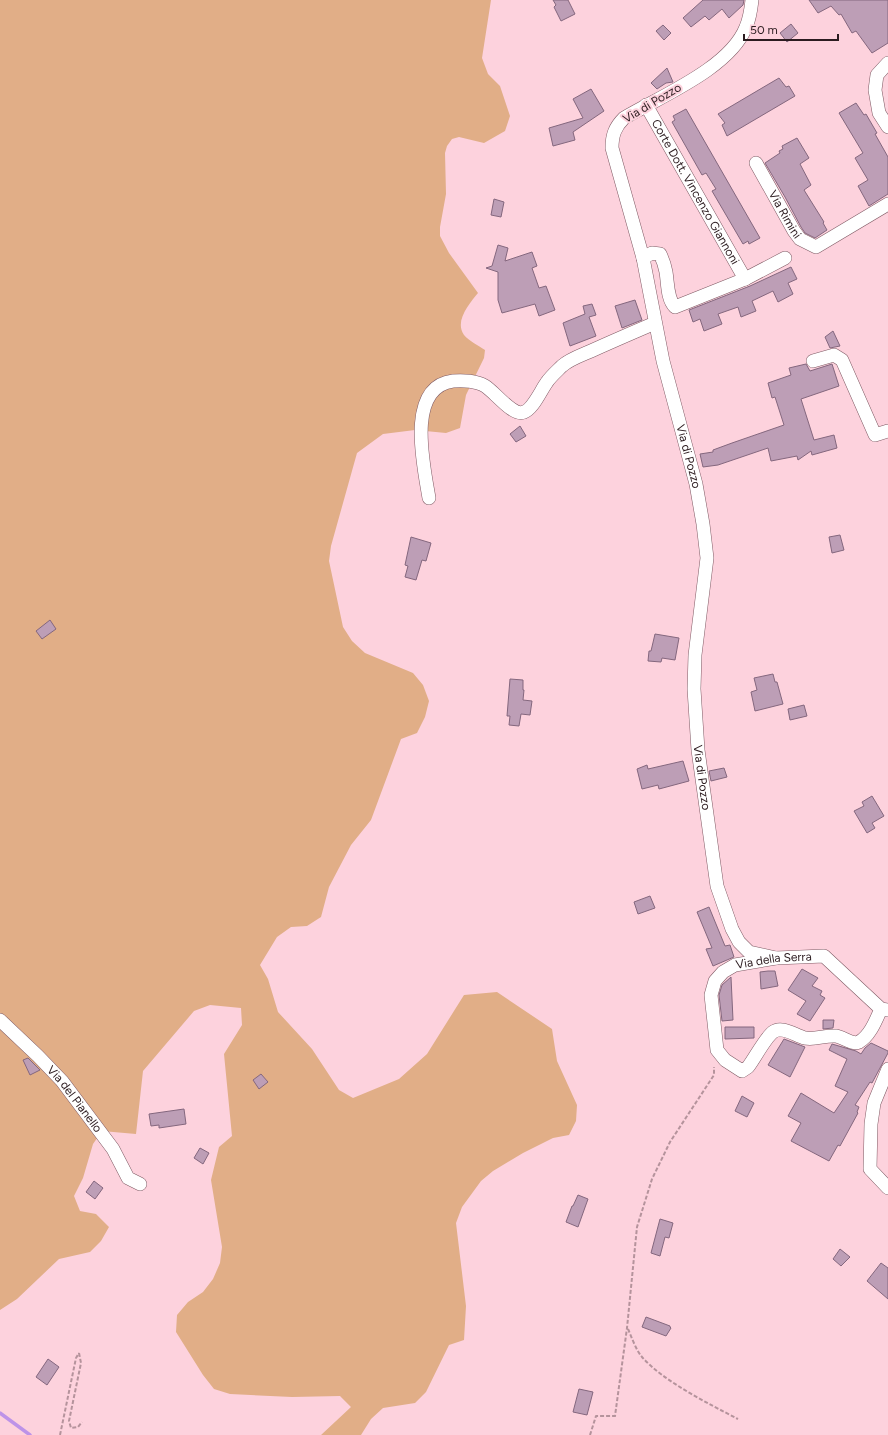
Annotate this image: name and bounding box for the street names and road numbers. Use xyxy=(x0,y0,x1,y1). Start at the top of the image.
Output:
street label: Via di Pozzo xyxy=(620,80,684,126)
street label: Corte Dott. Vincenzo Giannoni xyxy=(649,117,742,267)
street label: Via Rimini xyxy=(766,188,804,241)
street label: Via di Pozzo xyxy=(673,423,704,490)
street label: Via di Pozzo xyxy=(691,745,713,811)
street label: Via della Serra xyxy=(735,950,812,972)
street label: Via del Pianello xyxy=(44,1063,105,1135)

